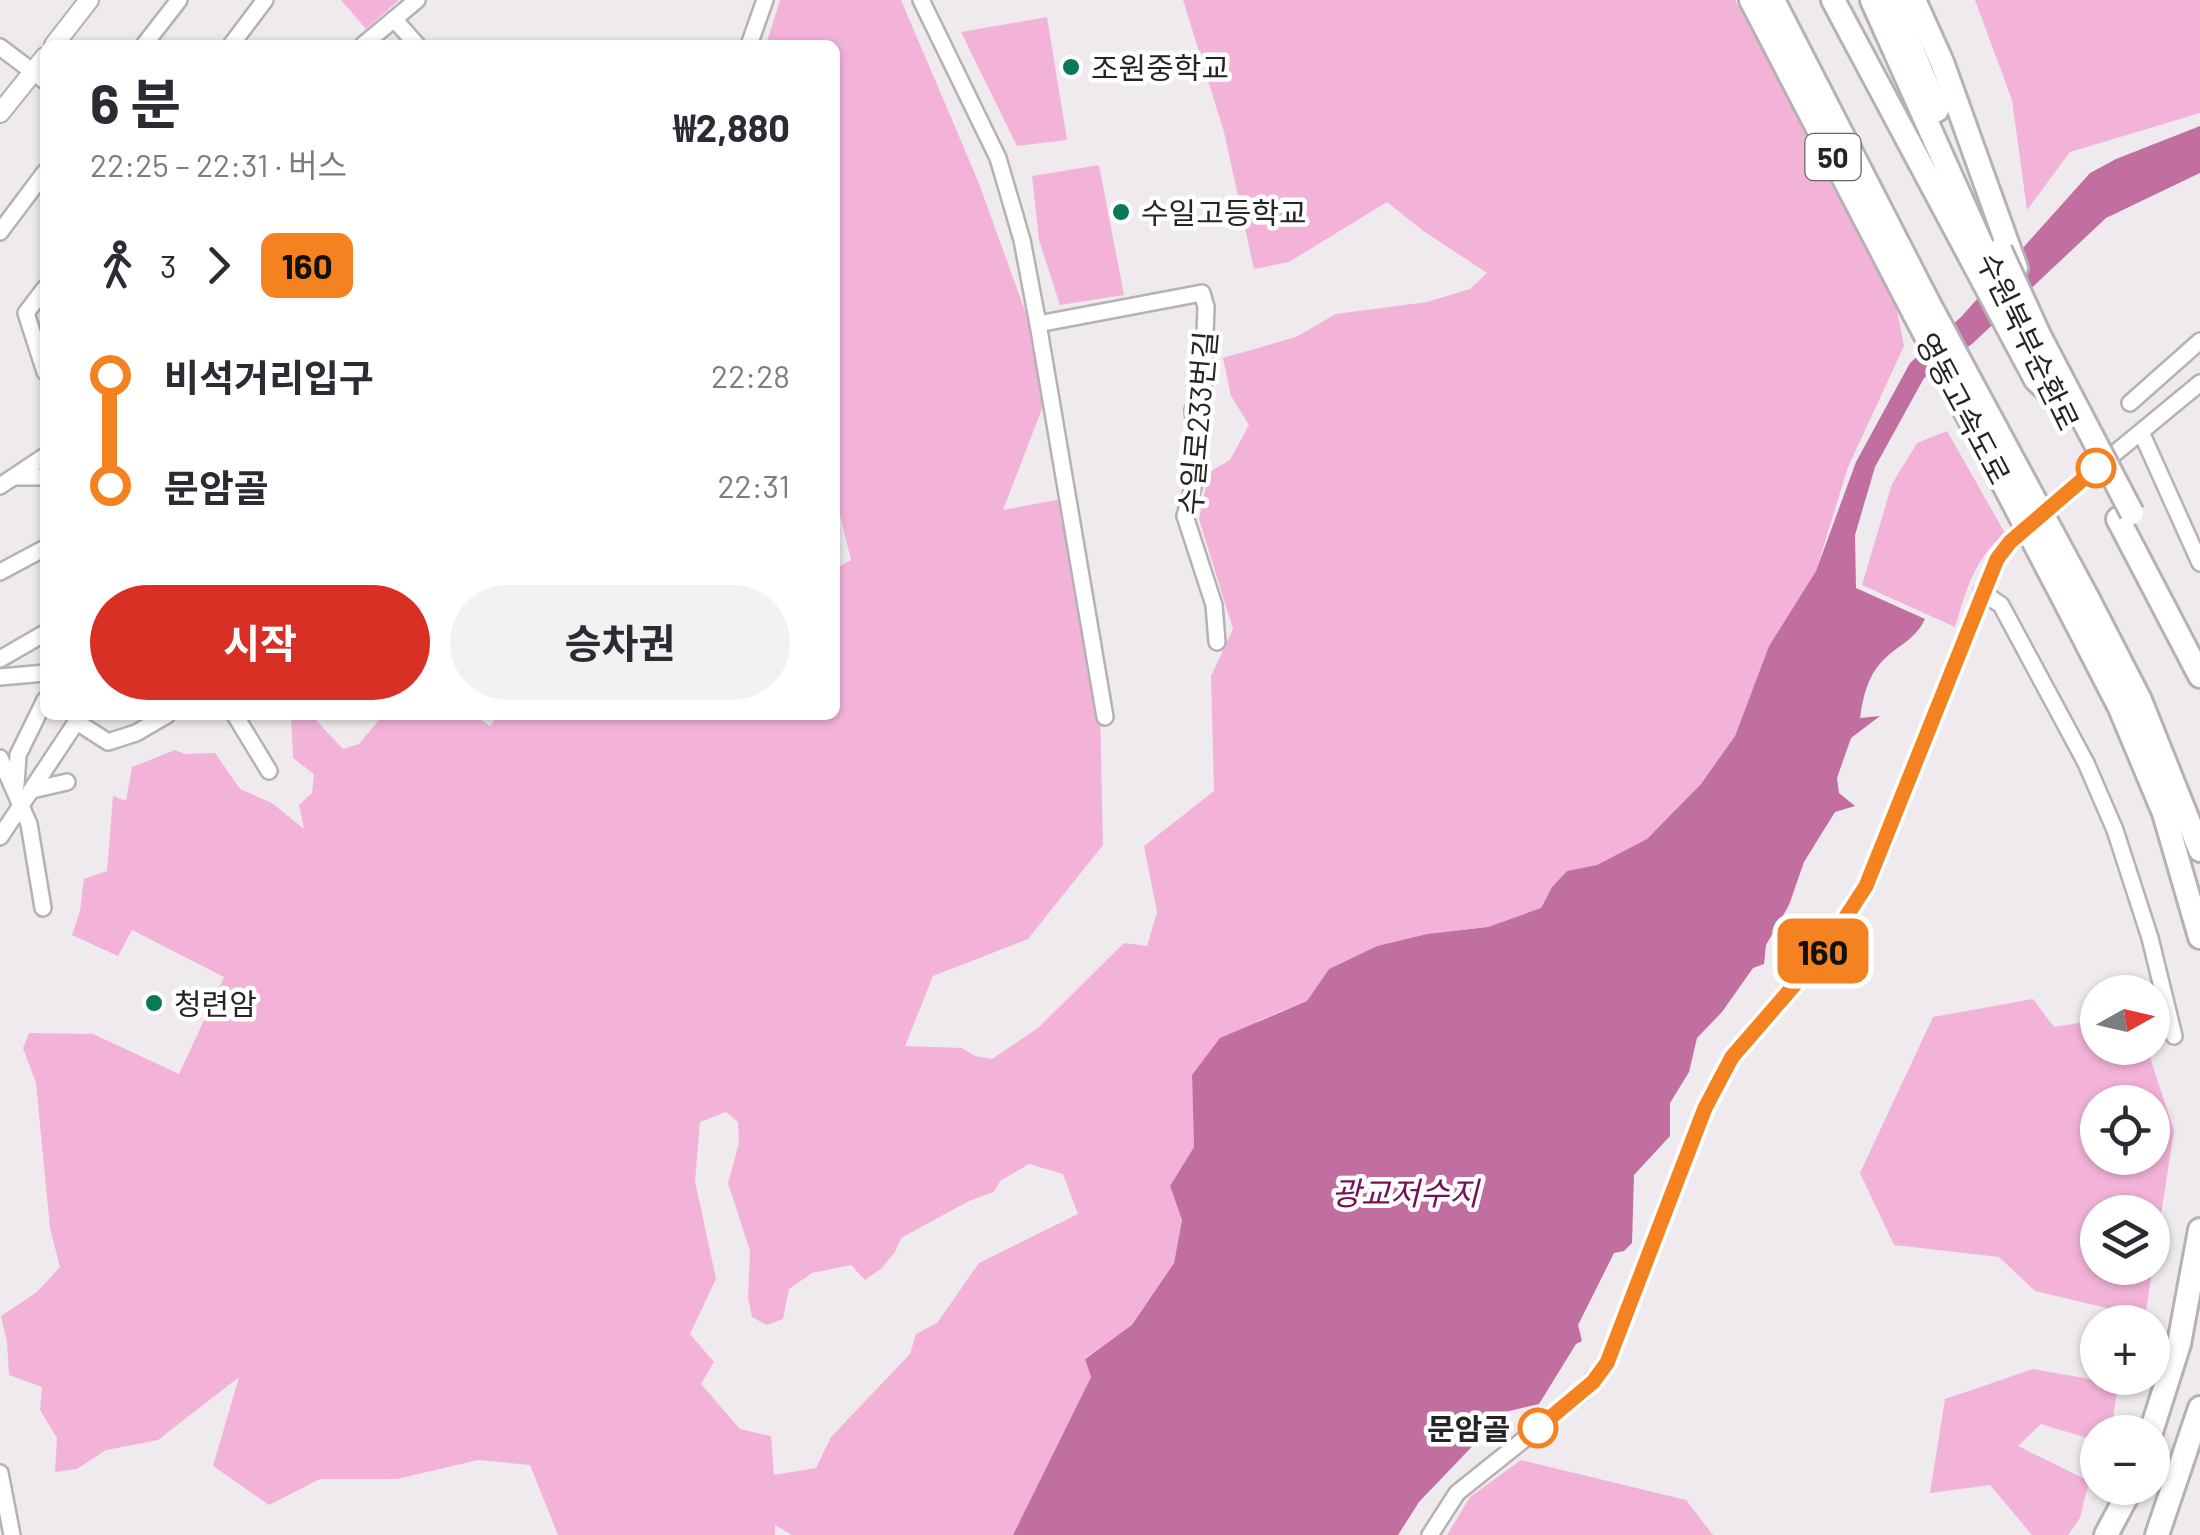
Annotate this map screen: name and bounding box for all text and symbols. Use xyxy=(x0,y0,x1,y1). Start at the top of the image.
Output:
place label: 조원중학교 xyxy=(1091,49,1229,85)
marker: 조원중학교 xyxy=(1060,56,1082,78)
text: 6 분 xyxy=(90,69,181,135)
text: ₩2,880 xyxy=(673,104,790,150)
road number: 50 xyxy=(1806,134,1860,180)
text: 22:25 – 22:31 · 버스 xyxy=(90,145,347,183)
place label: 수일고등학교 xyxy=(1141,194,1307,230)
marker: 수일고등학교 xyxy=(1110,201,1132,223)
icon: walk xyxy=(90,238,145,293)
icon: forward xyxy=(191,238,246,293)
text: 160 xyxy=(281,244,333,286)
text: 3 xyxy=(160,246,176,284)
street label: 수원북부순환로 xyxy=(1970,246,2088,436)
street label: 영동고속도로 xyxy=(1909,326,2019,490)
street label: 수일로233번길 xyxy=(1171,329,1223,517)
text: 비석거리입구 xyxy=(164,354,374,400)
text: 22:28 xyxy=(711,356,790,394)
unlabelled marker xyxy=(2077,449,2115,487)
text: 문암골 xyxy=(164,464,269,510)
text: 22:31 xyxy=(717,466,790,504)
button: 시작 xyxy=(90,585,430,700)
button: 승차권 xyxy=(450,585,790,700)
line badge: 160 xyxy=(1766,918,1880,984)
text: 160 xyxy=(1797,930,1849,972)
north arrow xyxy=(2080,975,2170,1065)
map controls xyxy=(2080,975,2170,1505)
place label: 청련암 xyxy=(174,985,257,1021)
marker: 청련암 xyxy=(143,992,165,1014)
button: locate xyxy=(2080,1085,2170,1175)
water label: 광교저수지 xyxy=(1331,1173,1481,1211)
button: layers xyxy=(2080,1195,2170,1285)
button: + xyxy=(2080,1305,2170,1395)
marker: 문암골 xyxy=(1519,1409,1557,1447)
place label: 문암골 xyxy=(1427,1410,1510,1446)
button: − xyxy=(2080,1415,2170,1505)

